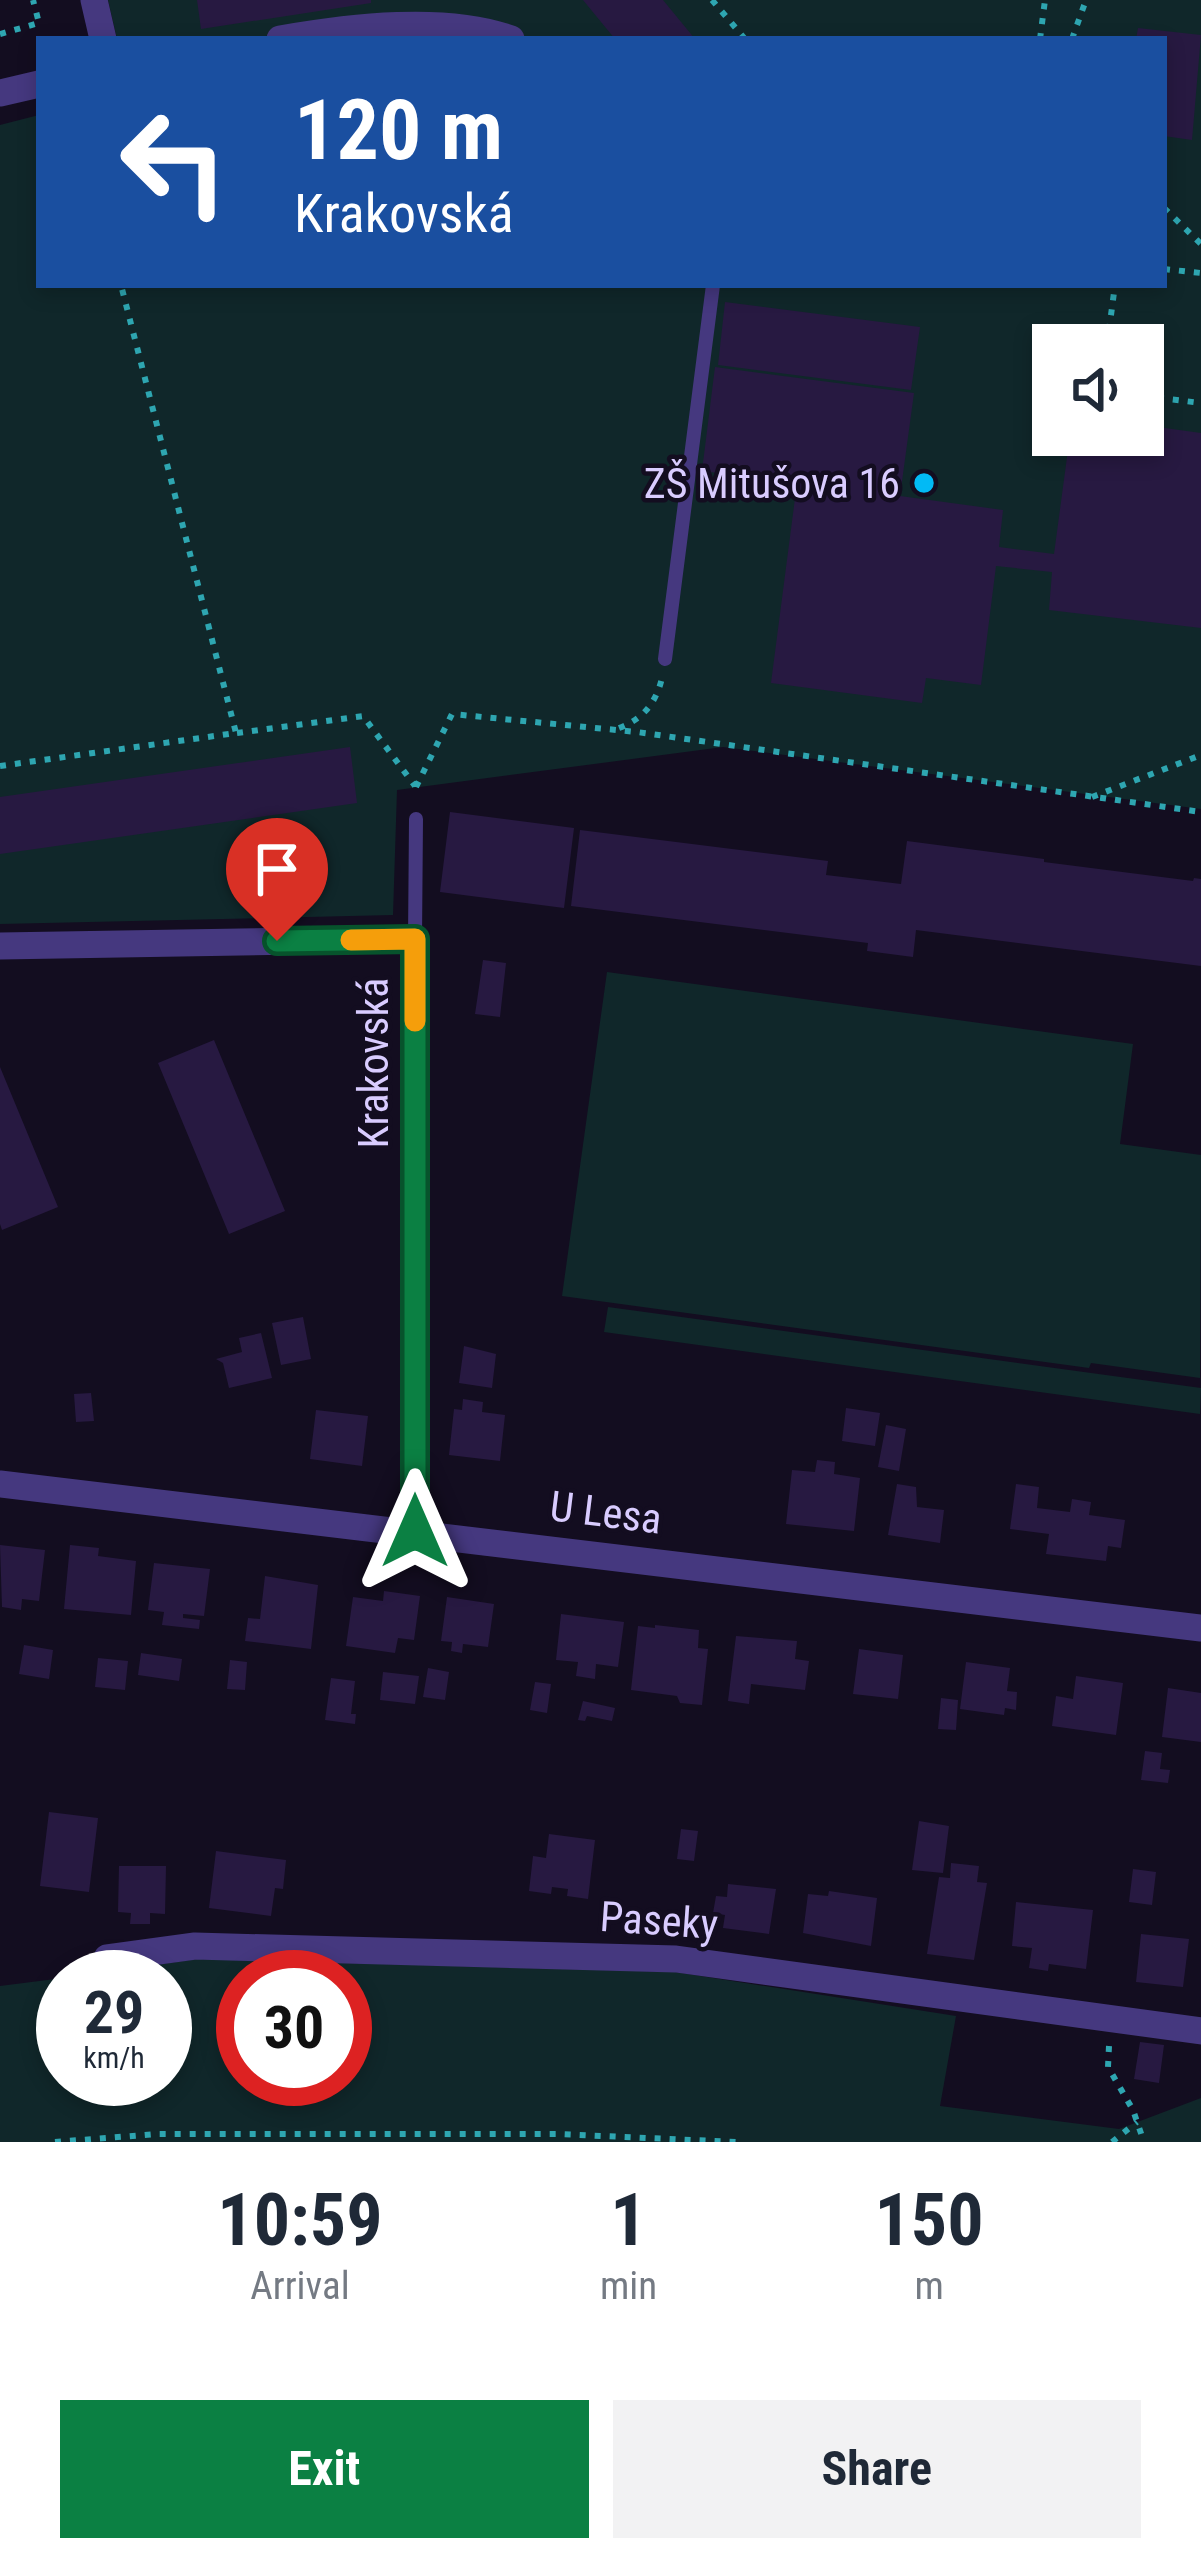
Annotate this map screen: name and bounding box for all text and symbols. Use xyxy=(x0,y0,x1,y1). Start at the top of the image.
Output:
text: 120 m xyxy=(294,81,503,180)
icon: left xyxy=(96,84,252,240)
text: Krakovská xyxy=(294,182,514,245)
map controls xyxy=(1032,324,1164,456)
button: sound xyxy=(1032,324,1164,456)
place label: ZŠ Mitušova 16 xyxy=(644,459,900,508)
marker: ZŠ Mitušova 16 xyxy=(911,470,937,496)
pin xyxy=(226,818,328,941)
icon: arrive xyxy=(244,836,310,902)
street label: Krakovská xyxy=(349,978,398,1148)
position arrow xyxy=(352,1468,478,1594)
street label: U Lesa xyxy=(547,1481,665,1544)
street label: Paseky xyxy=(598,1892,720,1949)
speed limit sign: 30 xyxy=(216,1950,372,2106)
text: 29 xyxy=(84,1977,144,2048)
text: km/h xyxy=(83,2040,145,2075)
text: 10:59 xyxy=(217,2178,383,2263)
text: 1 xyxy=(610,2178,647,2263)
text: 150 xyxy=(874,2178,984,2263)
text: Arrival xyxy=(250,2263,350,2309)
text: min xyxy=(600,2263,657,2309)
text: m xyxy=(914,2263,944,2309)
button: Exit xyxy=(60,2400,589,2538)
button: Share xyxy=(613,2400,1141,2538)

